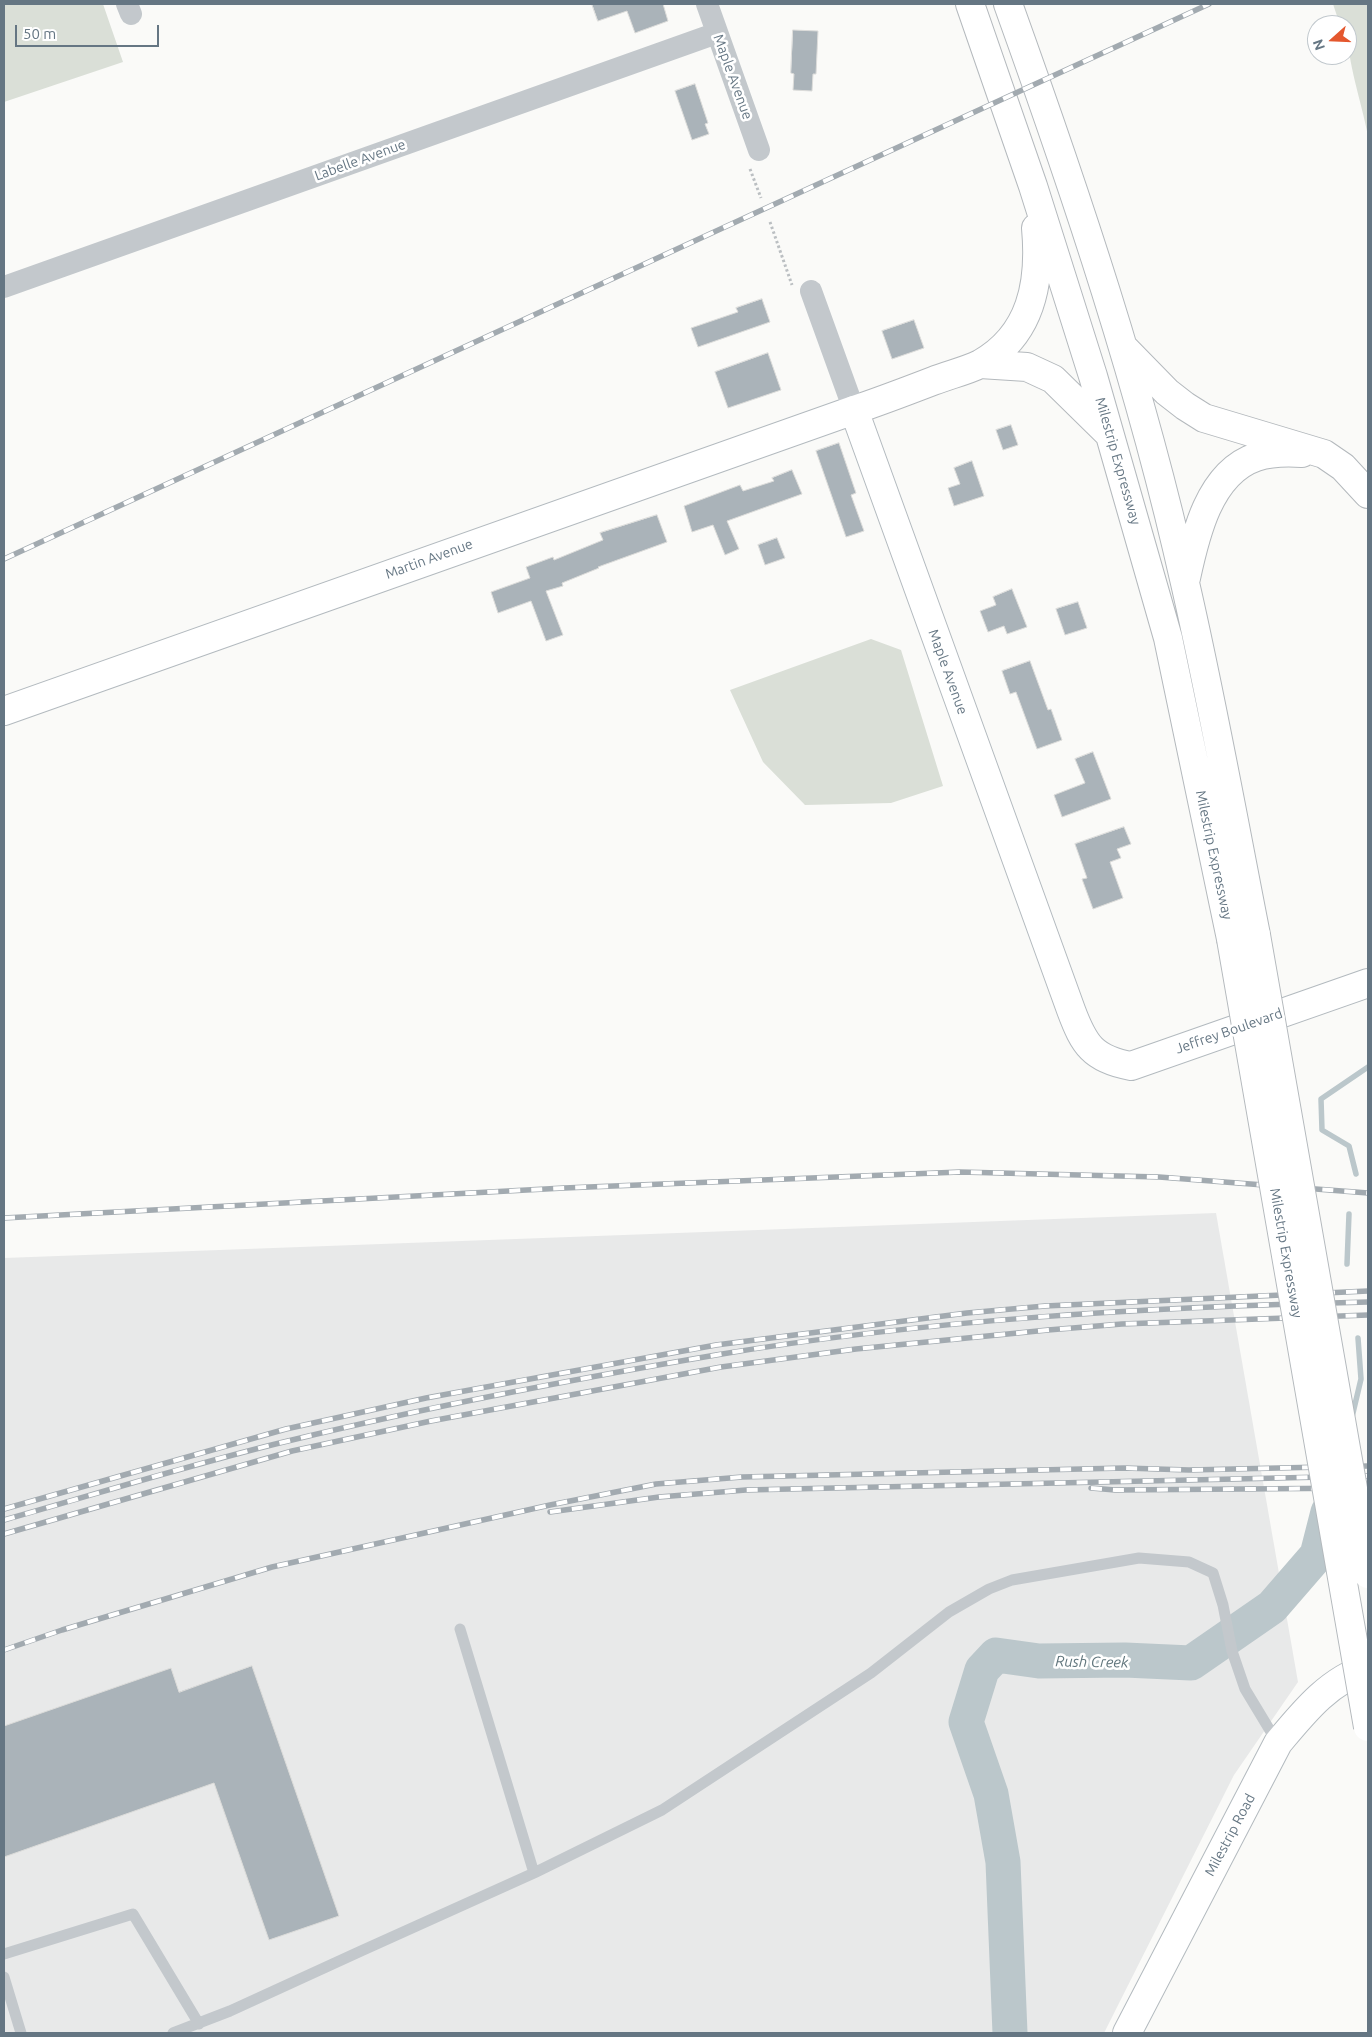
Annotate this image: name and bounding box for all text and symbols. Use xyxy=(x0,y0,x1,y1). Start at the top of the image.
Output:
scale bar xyxy=(18,15,161,47)
north arrow xyxy=(1307,15,1357,65)
text: 50 m xyxy=(23,25,56,42)
street label: Maple Avenue xyxy=(710,32,756,122)
text: N xyxy=(1310,37,1328,52)
street label: Labelle Avenue xyxy=(312,136,408,184)
street label: Milestrip Expressway xyxy=(1092,395,1144,527)
street label: Martin Avenue xyxy=(383,535,475,583)
street label: Maple Avenue xyxy=(925,627,971,717)
street label: Milestrip Expressway xyxy=(1192,789,1236,921)
street label: Jeffrey Boulevard xyxy=(1173,1005,1285,1057)
street label: Milestrip Expressway xyxy=(1266,1187,1306,1319)
water label: Rush Creek xyxy=(1055,1652,1129,1672)
street label: Milestrip Road xyxy=(1201,1791,1259,1879)

